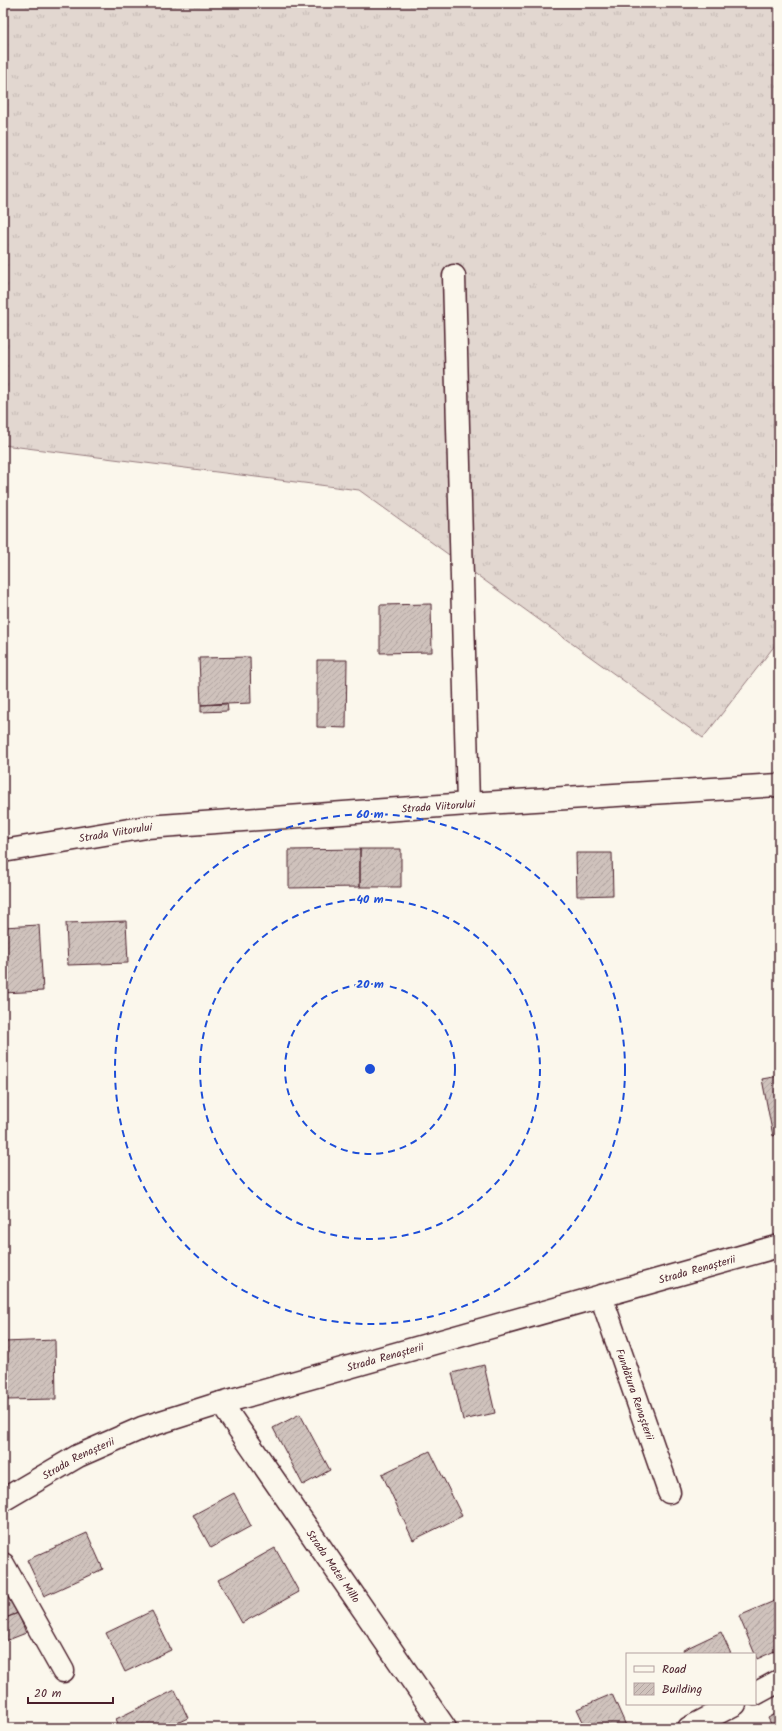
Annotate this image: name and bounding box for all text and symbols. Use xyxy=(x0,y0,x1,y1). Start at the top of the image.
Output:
street label: Strada Viitorului xyxy=(401,796,476,819)
text: 60 m xyxy=(356,805,384,824)
street label: Strada Viitorului xyxy=(78,819,153,848)
text: 40 m xyxy=(356,890,384,909)
text: 20 m xyxy=(356,975,384,994)
centre of rings xyxy=(363,1062,377,1076)
street label: Strada Renașterii xyxy=(657,1251,738,1289)
street label: Strada Renașterii xyxy=(345,1338,426,1377)
street label: Fundătura Renașterii xyxy=(610,1346,658,1443)
street label: Strada Renașterii xyxy=(39,1433,118,1485)
street label: Strada Matei Millo xyxy=(301,1526,364,1607)
legend xyxy=(626,1653,756,1705)
text: Road xyxy=(662,1660,687,1679)
scale bar xyxy=(28,1679,113,1705)
text: Building xyxy=(662,1680,702,1699)
text: 20 m xyxy=(34,1684,62,1703)

